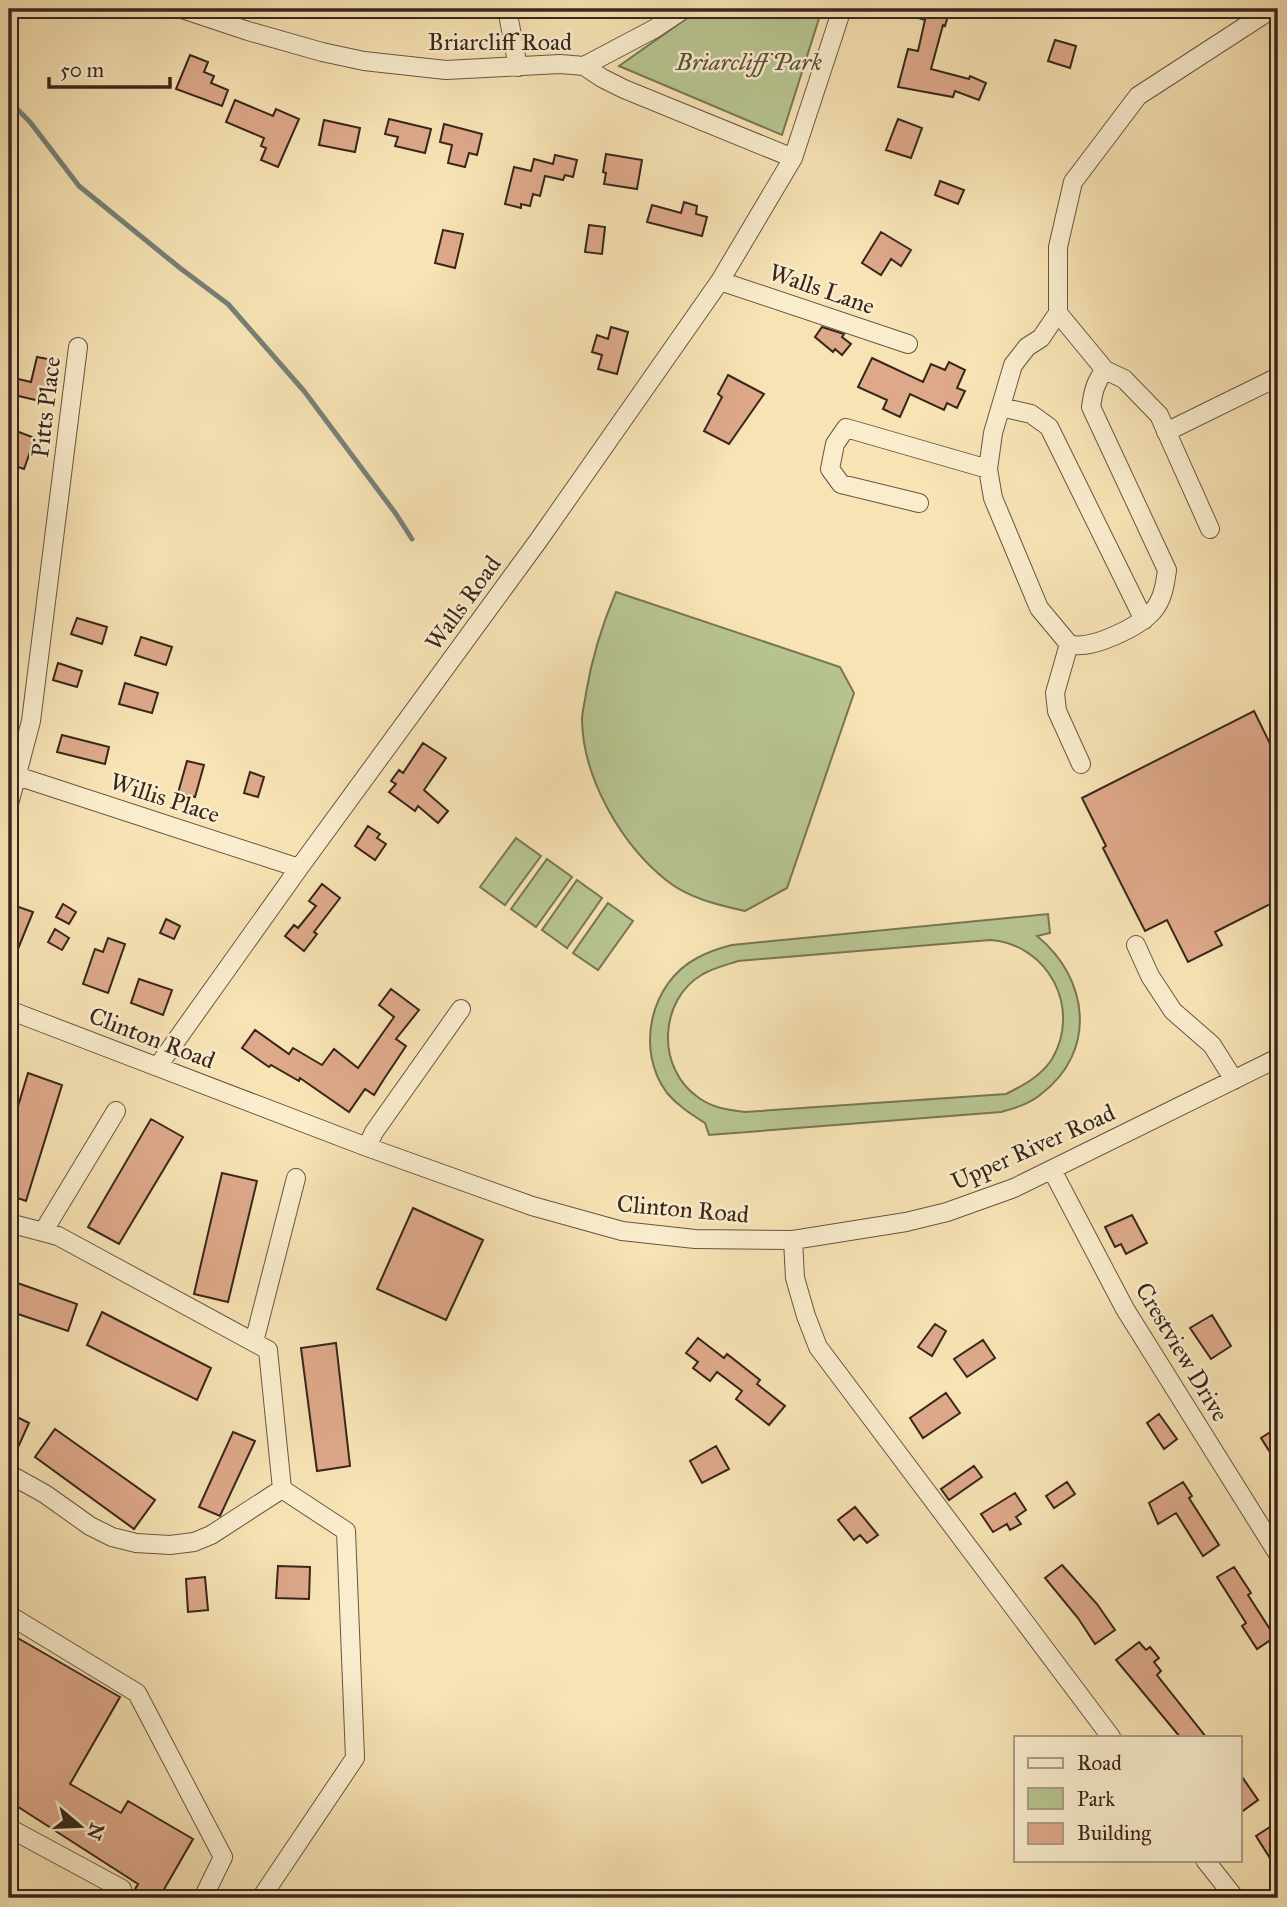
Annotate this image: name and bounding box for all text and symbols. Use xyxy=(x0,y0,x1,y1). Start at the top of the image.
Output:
street label: Briarcliff Road xyxy=(428,27,572,57)
scale bar xyxy=(49,46,170,90)
park label: Briarcliff Park xyxy=(675,47,822,78)
text: 50 m xyxy=(60,57,105,83)
street label: Walls Lane xyxy=(765,257,879,321)
street label: Pitts Place xyxy=(25,355,67,459)
street label: Walls Road xyxy=(419,550,507,656)
street label: Willis Place xyxy=(106,766,224,830)
street label: Clinton Road xyxy=(85,1000,219,1076)
street label: Upper River Road xyxy=(946,1097,1120,1197)
street label: Clinton Road xyxy=(616,1188,750,1230)
street label: Crestview Drive xyxy=(1129,1277,1235,1427)
legend xyxy=(1014,1736,1242,1862)
text: Road xyxy=(1077,1750,1122,1776)
text: Park xyxy=(1077,1786,1115,1812)
north arrow xyxy=(46,1792,116,1862)
text: N xyxy=(82,1820,109,1843)
text: Building xyxy=(1077,1820,1151,1846)

